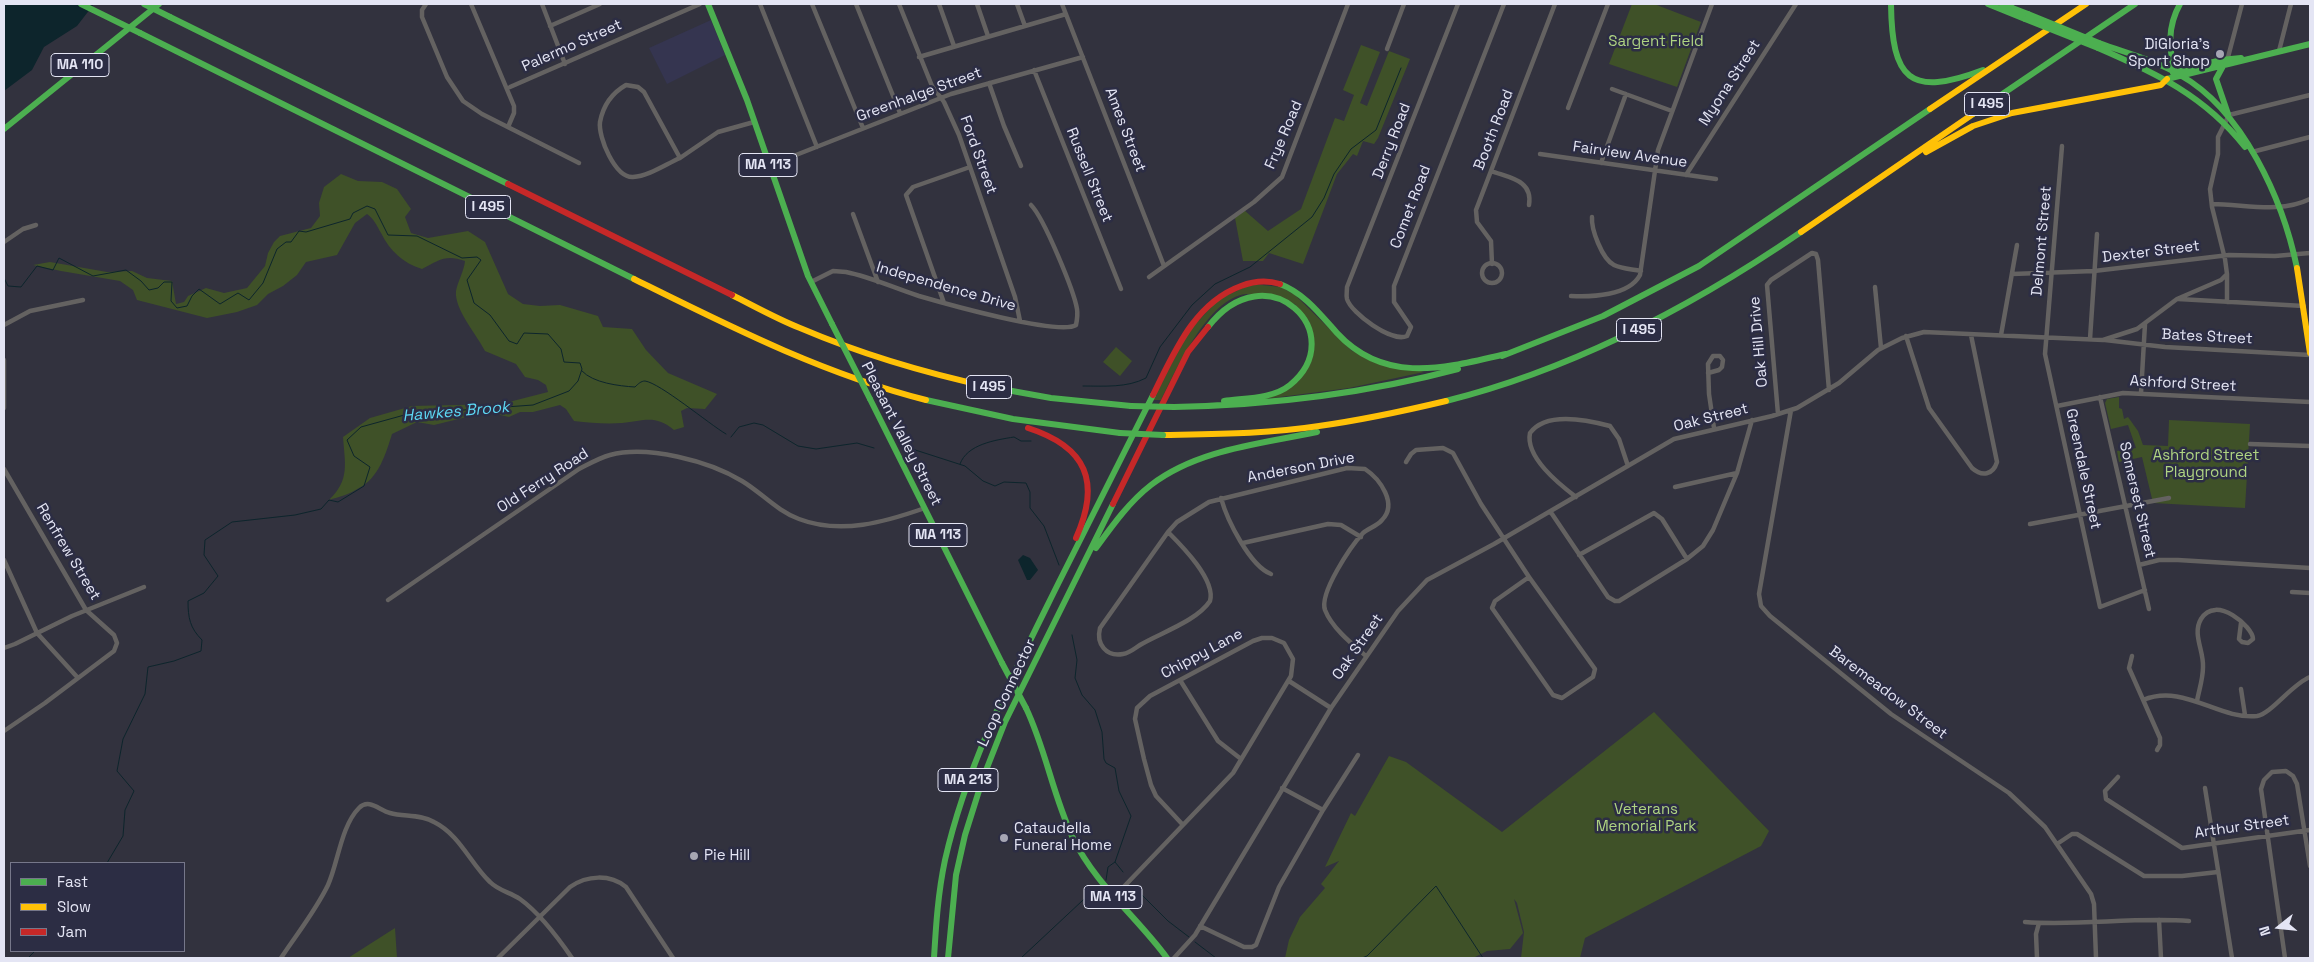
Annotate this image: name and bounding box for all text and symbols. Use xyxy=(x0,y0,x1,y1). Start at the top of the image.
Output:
street label: Palermo Street xyxy=(519,16,625,76)
park label: Sargent Field xyxy=(1608,33,1704,51)
place label: DiGloria's Sport Shop xyxy=(2128,36,2210,71)
street label: Myona Street xyxy=(1696,37,1764,129)
marker: DiGloria's Sport Shop xyxy=(2214,48,2226,60)
road number: MA 110 xyxy=(51,54,109,76)
street label: Greenhalge Street xyxy=(854,64,984,126)
street label: Ames Street xyxy=(1101,85,1149,175)
street label: Booth Road xyxy=(1470,87,1518,173)
road number: I 495 xyxy=(1964,92,2010,116)
street label: Frye Road xyxy=(1262,98,1306,172)
street label: Derry Road xyxy=(1369,100,1415,182)
street label: Ford Street xyxy=(956,113,1000,197)
street label: Russell Street xyxy=(1062,125,1116,225)
street label: Fairview Avenue xyxy=(1572,138,1688,172)
road number: MA 113 xyxy=(739,154,797,176)
street label: Comet Road xyxy=(1387,163,1435,251)
street label: Delmont Street xyxy=(2028,185,2056,297)
road number: I 495 xyxy=(466,196,510,218)
street label: Dexter Street xyxy=(2101,237,2201,267)
street label: Independence Drive xyxy=(874,258,1018,316)
street label: Oak Hill Drive xyxy=(1746,296,1772,388)
road number: I 495 xyxy=(1616,318,1662,342)
street label: Bates Street xyxy=(2161,326,2253,348)
street label: Pleasant Valley Street xyxy=(857,359,945,509)
street label: Ashford Street xyxy=(2129,372,2237,396)
road number: I 495 xyxy=(966,376,1012,398)
water label: Hawkes Brook xyxy=(402,398,510,426)
street label: Oak Street xyxy=(1672,400,1750,436)
street label: Greendale Street xyxy=(2061,407,2105,531)
street label: Somerset Street xyxy=(2115,440,2159,560)
street label: Old Ferry Road xyxy=(494,445,592,517)
park label: Ashford Street Playground xyxy=(2153,447,2259,482)
street label: Anderson Drive xyxy=(1246,449,1356,487)
street label: Renfrew Street xyxy=(32,500,104,604)
road number: MA 113 xyxy=(909,524,967,546)
street label: Oak Street xyxy=(1329,611,1387,683)
street label: Chippy Lane xyxy=(1158,625,1246,683)
street label: Loop Connector xyxy=(974,636,1040,750)
street label: Baremeadow Street xyxy=(1825,643,1951,743)
road number: MA 213 xyxy=(938,768,998,792)
park label: Veterans Memorial Park xyxy=(1596,801,1696,836)
street label: Arthur Street xyxy=(2193,811,2291,843)
place label: Cataudella Funeral Home xyxy=(1014,820,1112,855)
marker: Cataudella Funeral Home xyxy=(998,832,1010,844)
place label: Pie Hill xyxy=(704,847,750,865)
marker: Pie Hill xyxy=(688,850,700,862)
legend xyxy=(10,862,185,952)
text: Fast xyxy=(57,872,88,891)
road number: MA 113 xyxy=(1084,886,1142,909)
text: Slow xyxy=(57,897,91,916)
north arrow xyxy=(2254,902,2304,952)
text: Jam xyxy=(57,922,87,941)
text: N xyxy=(2255,924,2275,938)

